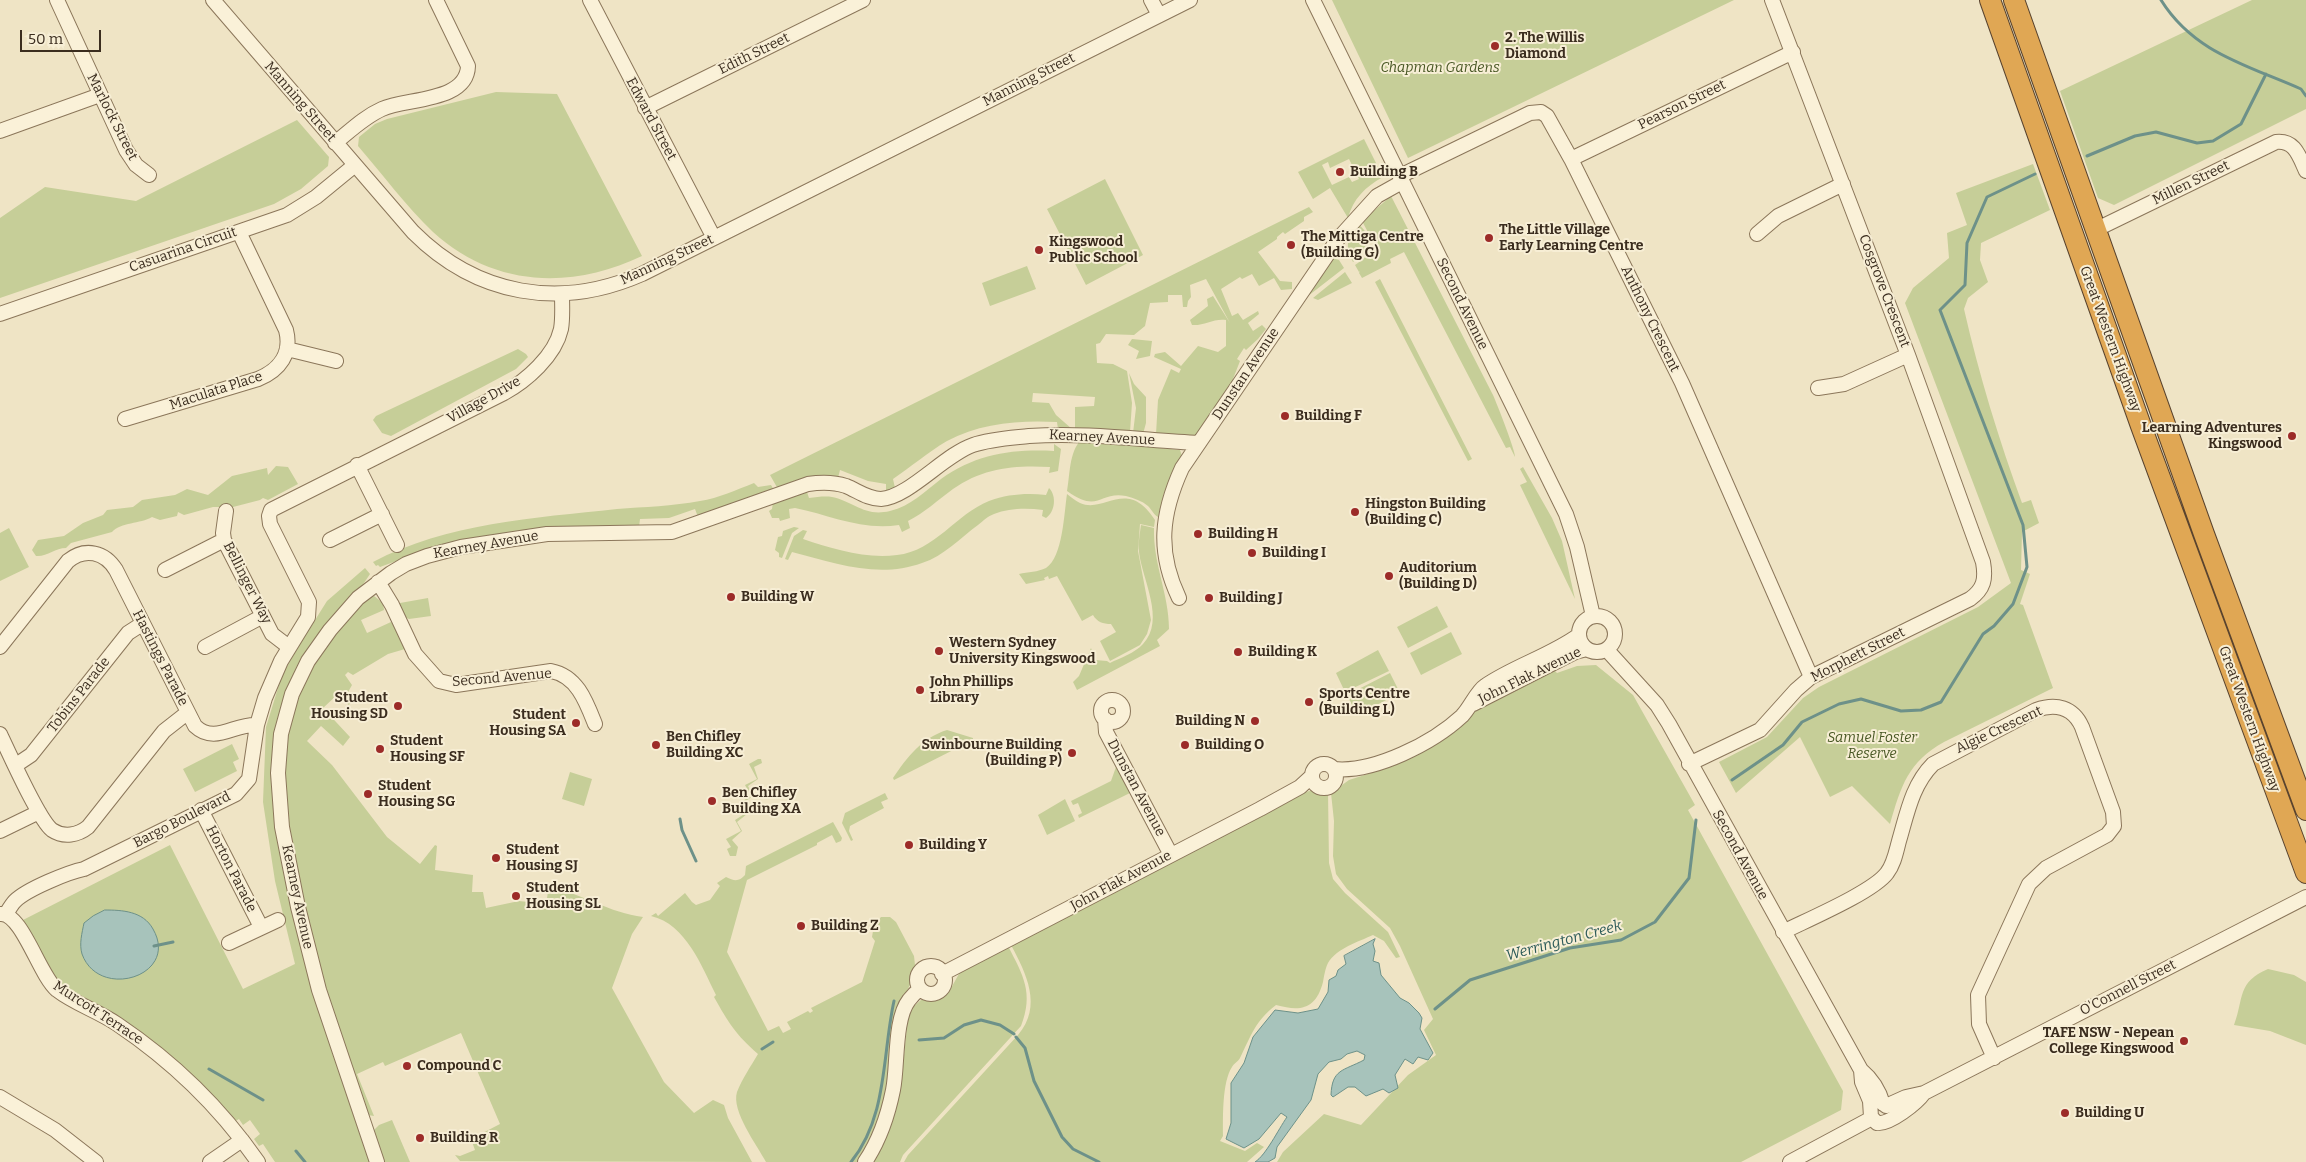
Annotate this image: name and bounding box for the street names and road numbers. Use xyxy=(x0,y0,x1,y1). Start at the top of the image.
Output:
street label: Edith Street xyxy=(716,30,792,78)
street label: Manning Street xyxy=(980,50,1078,110)
street label: Manning Street xyxy=(261,58,339,146)
street label: Marlock Street xyxy=(83,71,141,163)
street label: Edward Street xyxy=(622,75,680,163)
street label: Pearson Street xyxy=(1635,77,1729,133)
street label: Millen Street xyxy=(2150,157,2232,209)
street label: Casuarina Circuit xyxy=(127,224,239,276)
street label: Manning Street xyxy=(618,231,716,289)
street label: Cosgrove Crescent xyxy=(1855,232,1913,350)
street label: Second Avenue xyxy=(1433,255,1491,353)
street label: Anthony Crescent xyxy=(1617,263,1683,375)
street label: Great Western Highway xyxy=(2076,264,2144,414)
street label: Dunstan Avenue xyxy=(1209,325,1283,423)
street label: Maculata Place xyxy=(167,368,265,414)
street label: Village Drive xyxy=(444,373,524,427)
street label: Kearney Avenue xyxy=(1048,427,1156,449)
street label: Kearney Avenue xyxy=(432,528,540,562)
street label: Bellinger Way xyxy=(219,539,275,627)
street label: Hastings Parade xyxy=(129,607,191,709)
street label: Morphett Street xyxy=(1808,624,1908,686)
street label: John Flak Avenue xyxy=(1476,644,1584,708)
street label: Great Western Highway xyxy=(2215,644,2283,794)
street label: Tobins Parade xyxy=(44,654,114,736)
street label: Second Avenue xyxy=(451,665,553,691)
street label: Algie Crescent xyxy=(1953,703,2045,757)
street label: Dunstan Avenue xyxy=(1103,737,1169,839)
street label: Bargo Boulevard xyxy=(131,788,233,852)
street label: Second Avenue xyxy=(1708,807,1772,903)
street label: Horton Parade xyxy=(202,823,260,915)
street label: Kearney Avenue xyxy=(278,843,316,951)
street label: John Flak Avenue xyxy=(1068,847,1174,915)
street label: O'Connell Street xyxy=(2077,957,2179,1019)
street label: Murcott Terrace xyxy=(50,978,146,1048)

